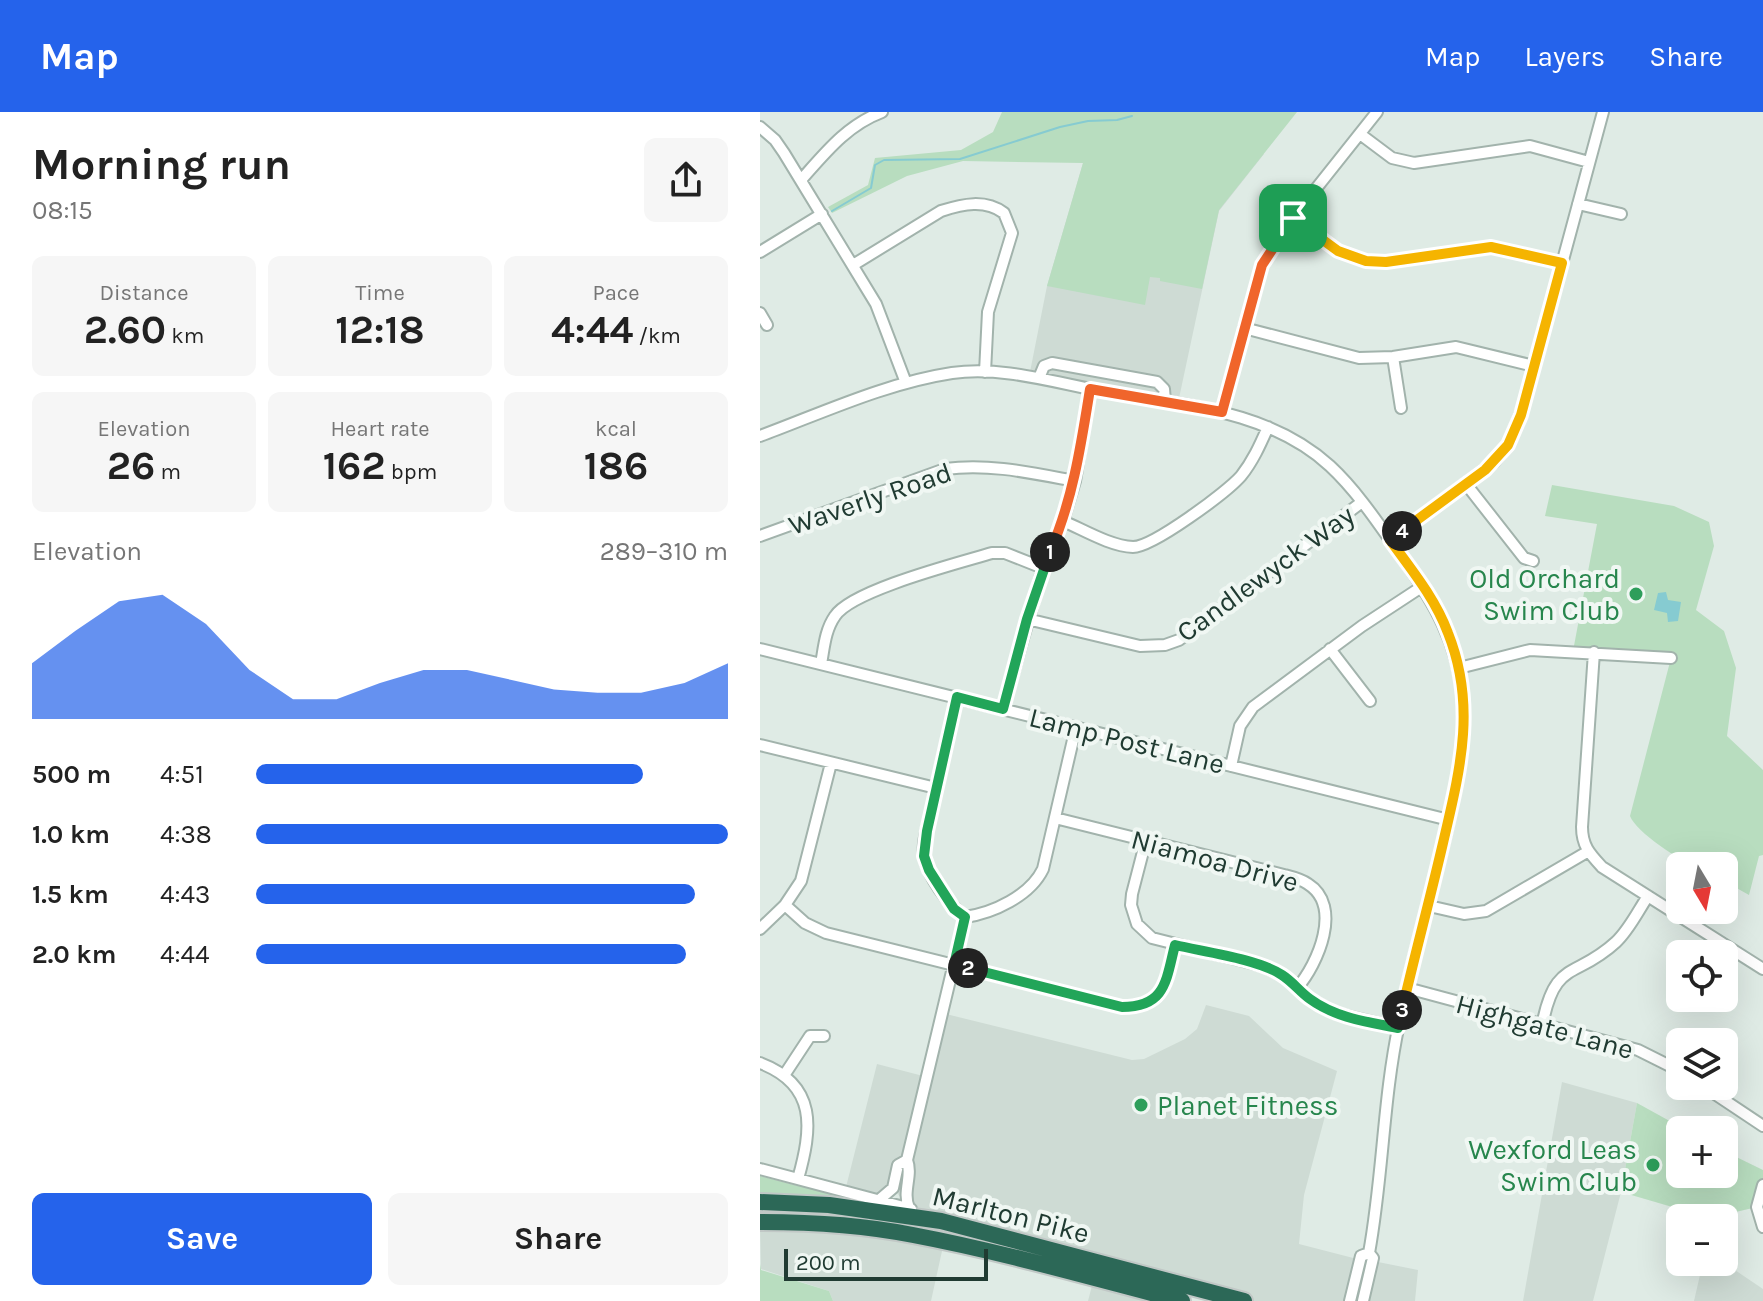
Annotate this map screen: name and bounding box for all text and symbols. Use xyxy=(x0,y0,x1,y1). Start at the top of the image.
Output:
text: Map xyxy=(40,34,119,79)
text: Map xyxy=(1425,40,1480,73)
text: Layers xyxy=(1524,40,1605,73)
text: Share xyxy=(1649,40,1723,73)
button: share xyxy=(644,138,728,222)
text: Morning run xyxy=(32,139,291,190)
pin xyxy=(1259,184,1327,252)
text: 08:15 xyxy=(32,195,93,226)
icon: arrive xyxy=(1271,196,1315,240)
text: Distance xyxy=(100,280,188,306)
text: Time xyxy=(355,280,405,306)
text: Pace xyxy=(593,280,639,306)
text: 2.60 xyxy=(84,306,166,353)
text: 12:18 xyxy=(335,306,425,353)
text: 4:44 xyxy=(551,306,633,353)
text: km xyxy=(166,323,204,349)
text: /km xyxy=(633,323,681,349)
text: Elevation xyxy=(97,416,191,442)
text: Heart rate xyxy=(330,416,430,442)
text: kcal xyxy=(595,416,637,442)
text: 26 xyxy=(107,442,155,489)
text: 162 xyxy=(323,442,386,489)
text: 186 xyxy=(584,442,648,489)
street label: Waverly Road xyxy=(784,455,956,542)
text: m xyxy=(155,459,181,485)
text: bpm xyxy=(386,459,437,485)
street label: Candlewyck Way xyxy=(1170,498,1360,649)
pin: 4 xyxy=(1382,511,1422,551)
text: 4 xyxy=(1395,518,1409,544)
pin: 1 xyxy=(1030,532,1070,572)
text: Elevation xyxy=(32,536,142,567)
text: 289–310 m xyxy=(600,536,728,567)
text: 1 xyxy=(1046,539,1054,565)
place label: Old Orchard Swim Club xyxy=(1469,562,1620,627)
marker: Old Orchard Swim Club xyxy=(1627,585,1645,603)
street label: Lamp Post Lane xyxy=(1026,700,1228,781)
text: 500 m xyxy=(32,759,111,790)
text: 4:51 xyxy=(160,759,204,790)
text: 1.0 km xyxy=(32,819,110,850)
text: 4:38 xyxy=(160,819,212,850)
street label: Niamoa Drive xyxy=(1128,822,1302,899)
north arrow xyxy=(1666,852,1738,924)
map controls xyxy=(1666,852,1738,1276)
text: 1.5 km xyxy=(32,879,109,910)
text: 4:43 xyxy=(160,879,210,910)
text: 2.0 km xyxy=(32,939,116,970)
text: 4:44 xyxy=(160,939,210,970)
button: locate xyxy=(1666,940,1738,1012)
pin: 2 xyxy=(948,948,988,988)
text: 2 xyxy=(961,955,975,981)
street label: Highgate Lane xyxy=(1453,987,1637,1066)
pin: 3 xyxy=(1382,990,1422,1030)
text: 3 xyxy=(1395,997,1409,1023)
button: layers xyxy=(1666,1028,1738,1100)
place label: Planet Fitness xyxy=(1157,1089,1338,1122)
marker: Planet Fitness xyxy=(1132,1096,1150,1114)
button: + xyxy=(1666,1116,1738,1188)
place label: Wexford Leas Swim Club xyxy=(1468,1133,1637,1198)
marker: Wexford Leas Swim Club xyxy=(1644,1156,1662,1174)
street label: Marlton Pike xyxy=(929,1179,1093,1250)
button: Save xyxy=(32,1193,372,1285)
button: Share xyxy=(388,1193,728,1285)
button: − xyxy=(1666,1204,1738,1276)
scale bar xyxy=(784,1245,988,1281)
text: 200 m xyxy=(796,1250,861,1276)

